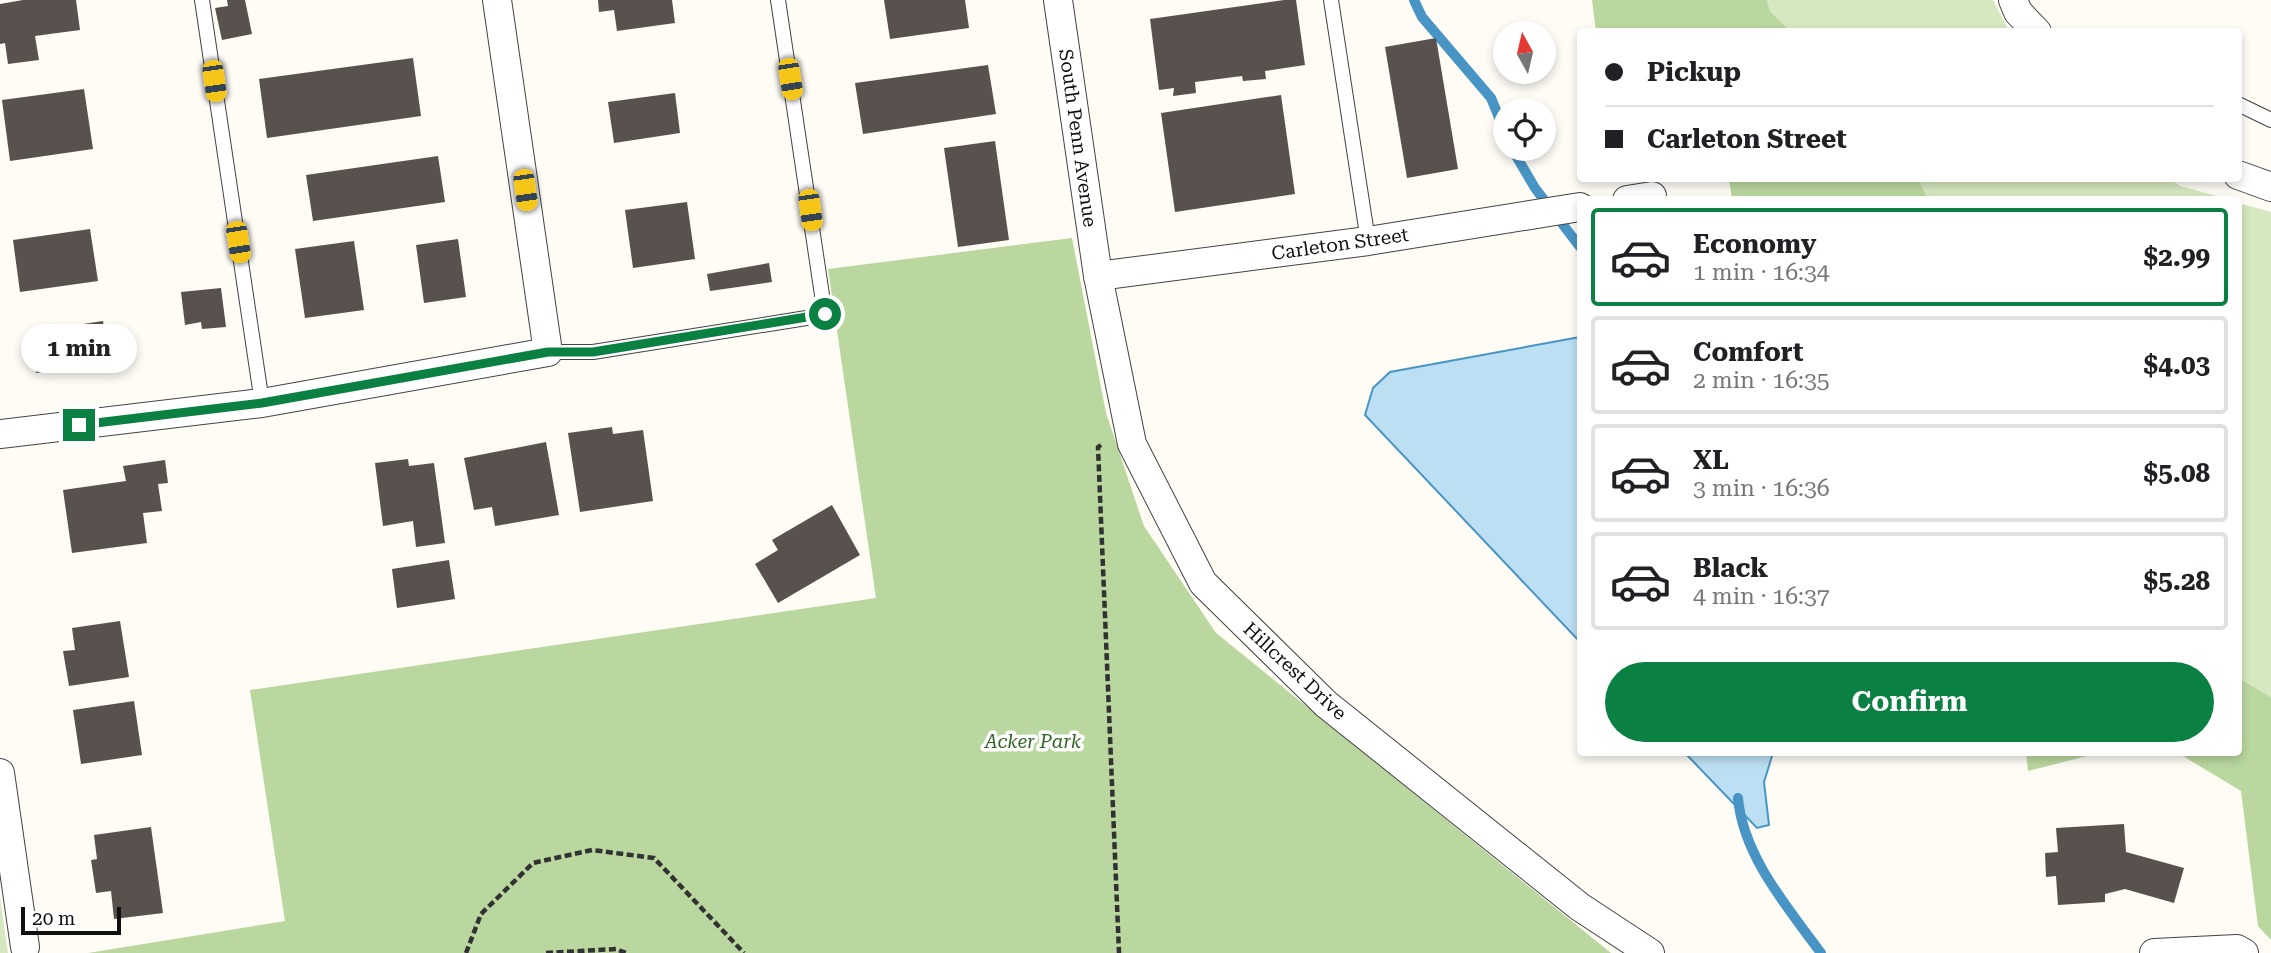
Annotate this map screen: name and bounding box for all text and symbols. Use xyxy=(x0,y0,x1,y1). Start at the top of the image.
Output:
north arrow xyxy=(1493,21,1556,84)
map controls xyxy=(1493,21,1556,161)
street label: South Penn Avenue xyxy=(1054,48,1102,228)
car xyxy=(777,57,804,101)
text: Pickup xyxy=(1647,57,1741,87)
car xyxy=(201,59,228,103)
button: locate xyxy=(1493,98,1556,161)
text: Carleton Street xyxy=(1647,124,1847,154)
car xyxy=(512,168,539,212)
car xyxy=(797,188,824,232)
car xyxy=(225,220,252,264)
street label: Carleton Street xyxy=(1270,223,1410,265)
icon: car xyxy=(1609,226,1672,289)
text: Economy xyxy=(1693,229,1816,259)
text: $2.99 xyxy=(2144,242,2210,272)
text: 1 min · 16:34 xyxy=(1693,259,1830,286)
route start xyxy=(809,298,841,330)
callout: 1 min xyxy=(21,324,137,372)
icon: car xyxy=(1609,334,1672,397)
text: 1 min xyxy=(47,335,111,362)
text: Comfort xyxy=(1693,337,1803,367)
text: $4.03 xyxy=(2144,350,2210,380)
text: 2 min · 16:35 xyxy=(1693,367,1830,394)
route end xyxy=(63,409,95,441)
icon: car xyxy=(1609,442,1672,505)
text: XL xyxy=(1693,445,1729,475)
text: $5.08 xyxy=(2144,458,2210,488)
text: 3 min · 16:36 xyxy=(1693,475,1830,502)
icon: car xyxy=(1609,550,1672,613)
text: Black xyxy=(1693,553,1768,583)
text: $5.28 xyxy=(2144,566,2210,596)
text: 4 min · 16:37 xyxy=(1693,583,1830,610)
street label: Hillcrest Drive xyxy=(1239,617,1351,725)
button: Confirm xyxy=(1605,662,2214,742)
park label: Acker Park xyxy=(984,730,1082,753)
scale bar xyxy=(21,904,121,936)
text: 20 m xyxy=(32,907,75,930)

